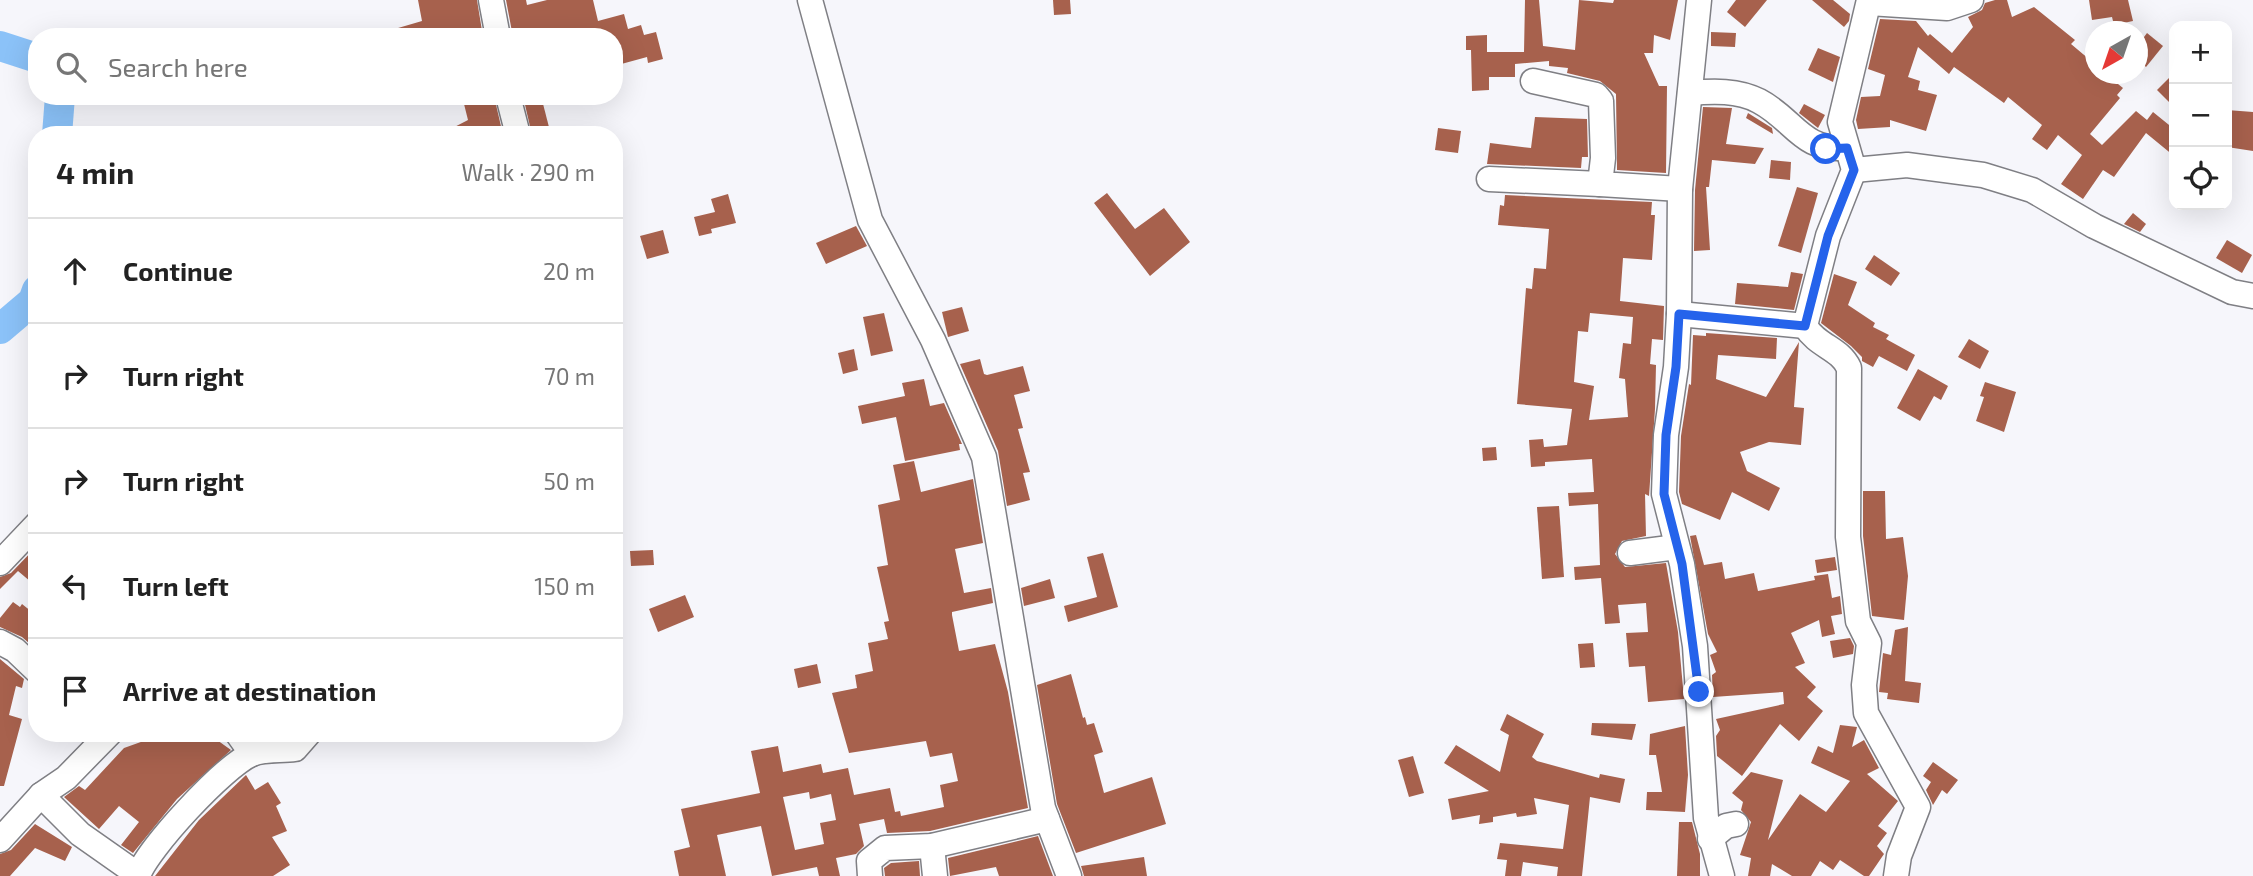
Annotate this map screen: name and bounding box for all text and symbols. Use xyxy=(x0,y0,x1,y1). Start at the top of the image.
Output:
north arrow xyxy=(2085,21,2148,84)
map controls xyxy=(2169,21,2232,210)
button: + xyxy=(2169,21,2232,84)
search box xyxy=(28,28,623,105)
icon: search xyxy=(52,48,90,86)
text: Search here xyxy=(108,51,248,82)
button: − xyxy=(2169,84,2232,147)
route start xyxy=(1810,133,1841,164)
button: locate xyxy=(2169,147,2232,210)
text: 4 min xyxy=(56,154,134,190)
text: Walk · 290 m xyxy=(462,158,595,186)
icon: ahead xyxy=(56,252,94,290)
text: Continue xyxy=(123,255,233,286)
text: 20 m xyxy=(543,257,595,285)
icon: right xyxy=(56,357,94,395)
text: Turn right xyxy=(123,360,244,391)
text: 70 m xyxy=(544,362,595,390)
icon: right xyxy=(56,462,94,500)
text: Turn right xyxy=(123,465,244,496)
text: 50 m xyxy=(544,467,595,495)
icon: left xyxy=(56,567,94,605)
text: Turn left xyxy=(123,570,229,601)
text: 150 m xyxy=(534,572,595,600)
icon: arrive xyxy=(56,672,94,710)
text: Arrive at destination xyxy=(123,675,376,706)
route end xyxy=(1683,676,1714,707)

